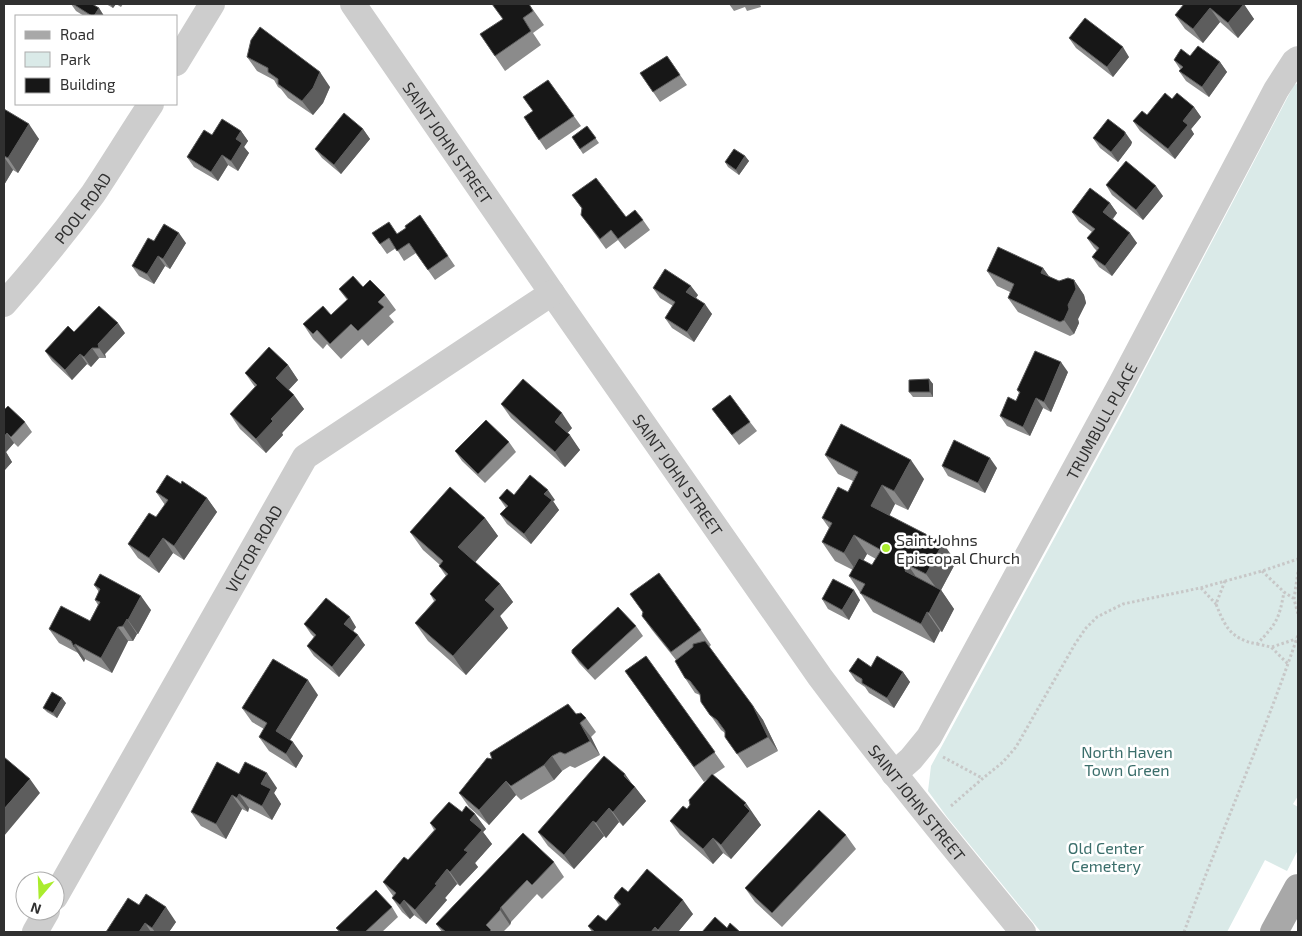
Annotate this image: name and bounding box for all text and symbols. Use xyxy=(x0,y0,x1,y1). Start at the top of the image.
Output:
legend xyxy=(15,15,178,105)
text: Road xyxy=(60,25,95,43)
text: Park xyxy=(60,50,91,68)
text: Building xyxy=(60,75,116,93)
street label: SAINT JOHN STREET xyxy=(400,78,497,207)
street label: POOL ROAD xyxy=(50,169,114,247)
street label: TRUMBULL PLACE xyxy=(1062,359,1140,482)
street label: SAINT JOHN STREET xyxy=(630,410,727,539)
street label: VICTOR ROAD xyxy=(221,501,285,595)
place label: Saint Johns Episcopal Church xyxy=(896,530,1020,567)
marker: Saint Johns Episcopal Church xyxy=(880,542,892,554)
street label: SAINT JOHN STREET xyxy=(865,740,970,864)
park label: North Haven Town Green xyxy=(1081,742,1173,779)
park label: Old Center Cemetery xyxy=(1068,838,1145,875)
north arrow xyxy=(15,871,65,921)
text: N xyxy=(28,899,43,918)

